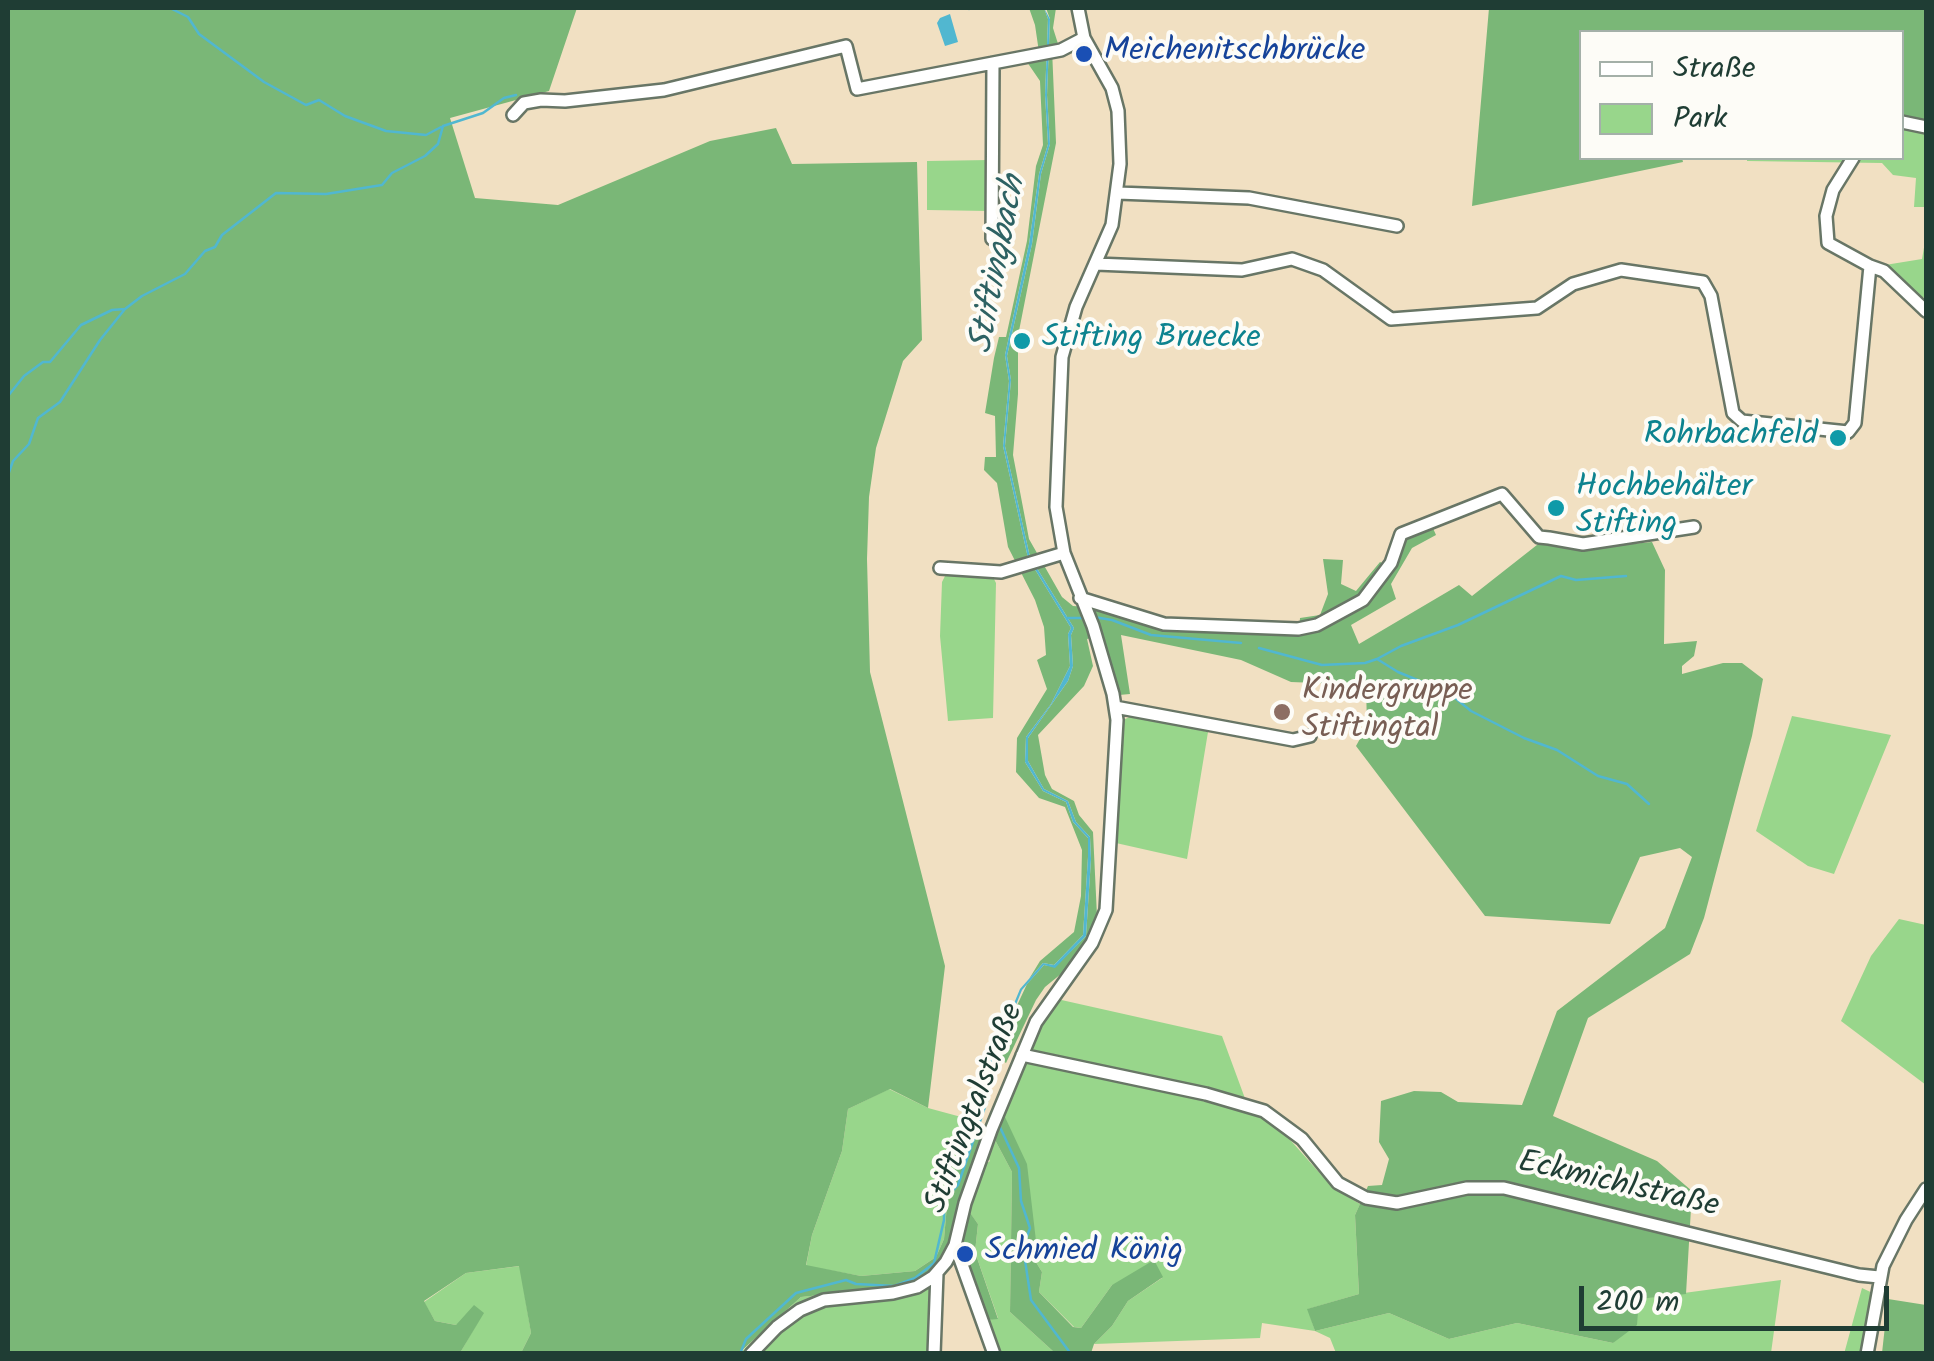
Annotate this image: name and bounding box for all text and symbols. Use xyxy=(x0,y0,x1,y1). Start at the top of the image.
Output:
legend xyxy=(1579,30,1904,160)
place label: Meichenitschbrücke xyxy=(1104,35,1366,73)
marker: Meichenitschbrücke xyxy=(1073,43,1095,65)
text: Straße xyxy=(1673,45,1756,93)
text: Park xyxy=(1673,95,1727,143)
water label: Stiftingbach xyxy=(963,173,1039,357)
place label: Stifting Bruecke xyxy=(1042,322,1261,360)
marker: Stifting Bruecke xyxy=(1011,330,1033,352)
place label: Rohrbachfeld xyxy=(1644,419,1818,457)
marker: Rohrbachfeld xyxy=(1827,427,1849,449)
place label: Hochbehälter Stifting xyxy=(1576,471,1752,546)
marker: Hochbehälter Stifting xyxy=(1545,497,1567,519)
place label: Kindergruppe Stiftingtal xyxy=(1302,675,1473,750)
marker: Kindergruppe Stiftingtal xyxy=(1271,701,1293,723)
street label: Stiftingtalstraße xyxy=(919,999,1035,1219)
street label: Eckmichlstraße xyxy=(1514,1145,1722,1229)
place label: Schmied König xyxy=(985,1235,1183,1273)
marker: Schmied König xyxy=(954,1243,976,1265)
scale bar xyxy=(1584,1266,1894,1328)
text: 200 m xyxy=(1596,1279,1679,1327)

